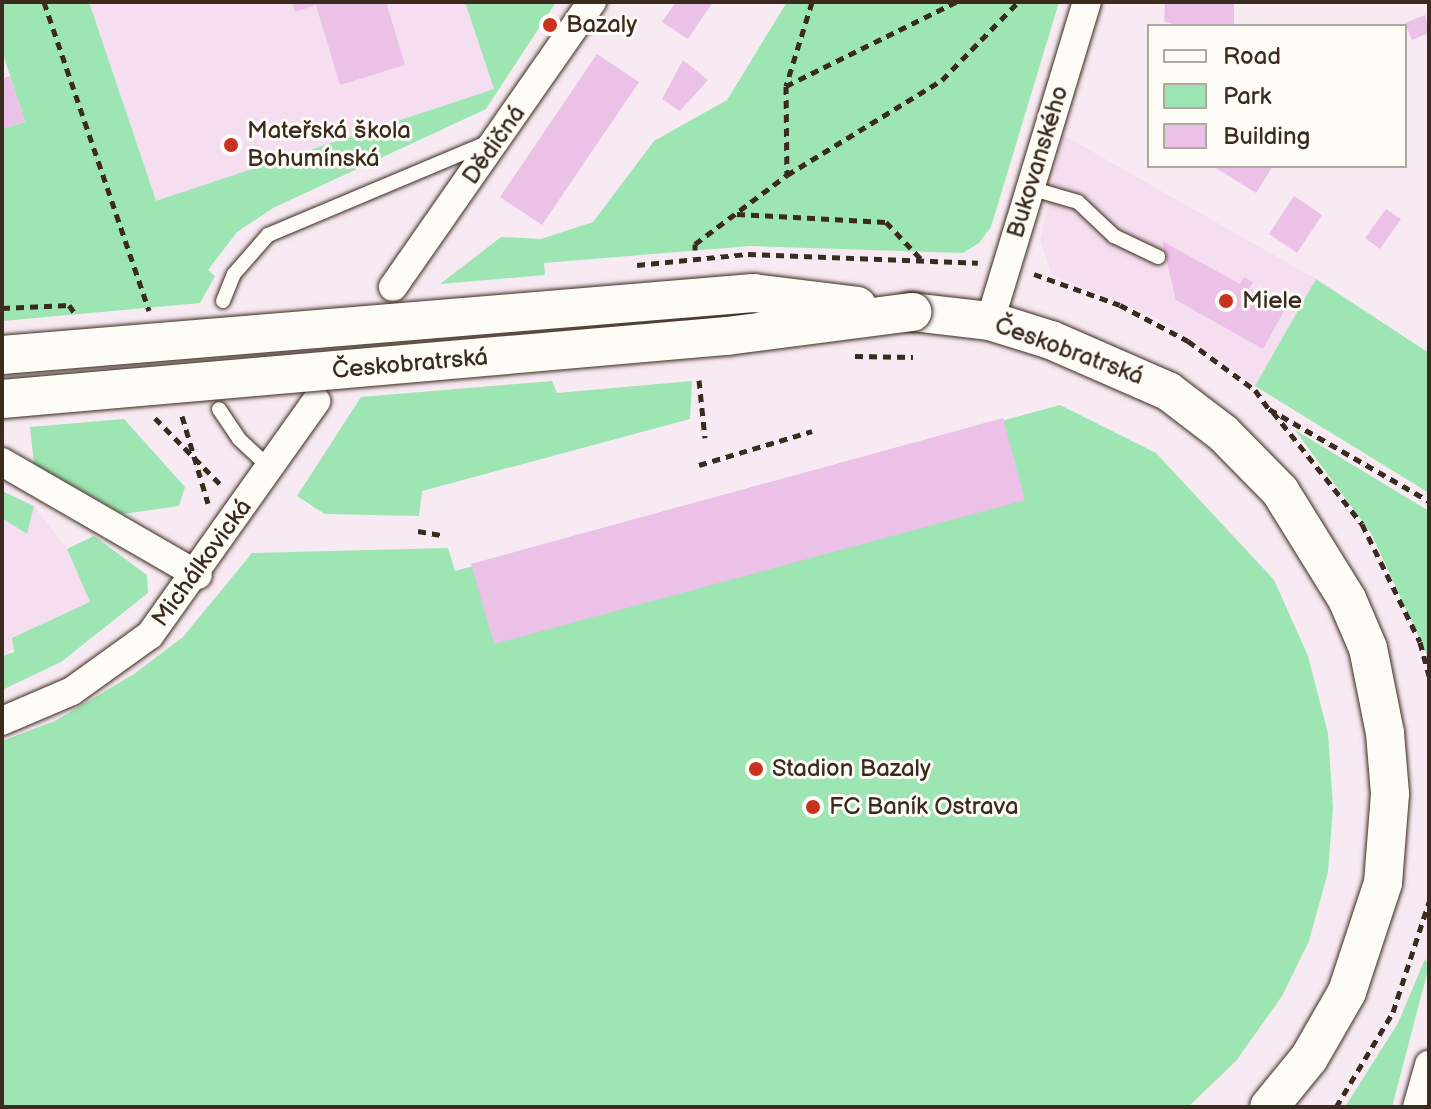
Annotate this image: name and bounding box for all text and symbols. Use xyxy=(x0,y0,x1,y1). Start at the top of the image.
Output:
place label: Bazaly xyxy=(566,11,637,39)
marker: Bazaly xyxy=(541,16,559,34)
legend xyxy=(1147,24,1407,168)
text: Road xyxy=(1223,42,1281,71)
street label: Bukovanského xyxy=(1001,82,1075,242)
text: Park xyxy=(1223,82,1271,111)
street label: Dědičná xyxy=(456,100,532,190)
place label: Mateřská škola Bohumínská xyxy=(247,117,411,173)
text: Building xyxy=(1223,122,1310,151)
marker: Mateřská škola Bohumínská xyxy=(222,136,240,154)
place label: Miele xyxy=(1242,287,1302,315)
marker: Miele xyxy=(1217,292,1235,310)
street label: Českobratrská xyxy=(991,311,1147,391)
street label: Českobratrská xyxy=(331,343,489,385)
street label: Michálkovická xyxy=(146,493,258,633)
place label: Stadion Bazaly xyxy=(772,755,931,783)
marker: Stadion Bazaly xyxy=(747,760,765,778)
place label: FC Baník Ostrava xyxy=(829,793,1018,821)
marker: FC Baník Ostrava xyxy=(804,798,822,816)

